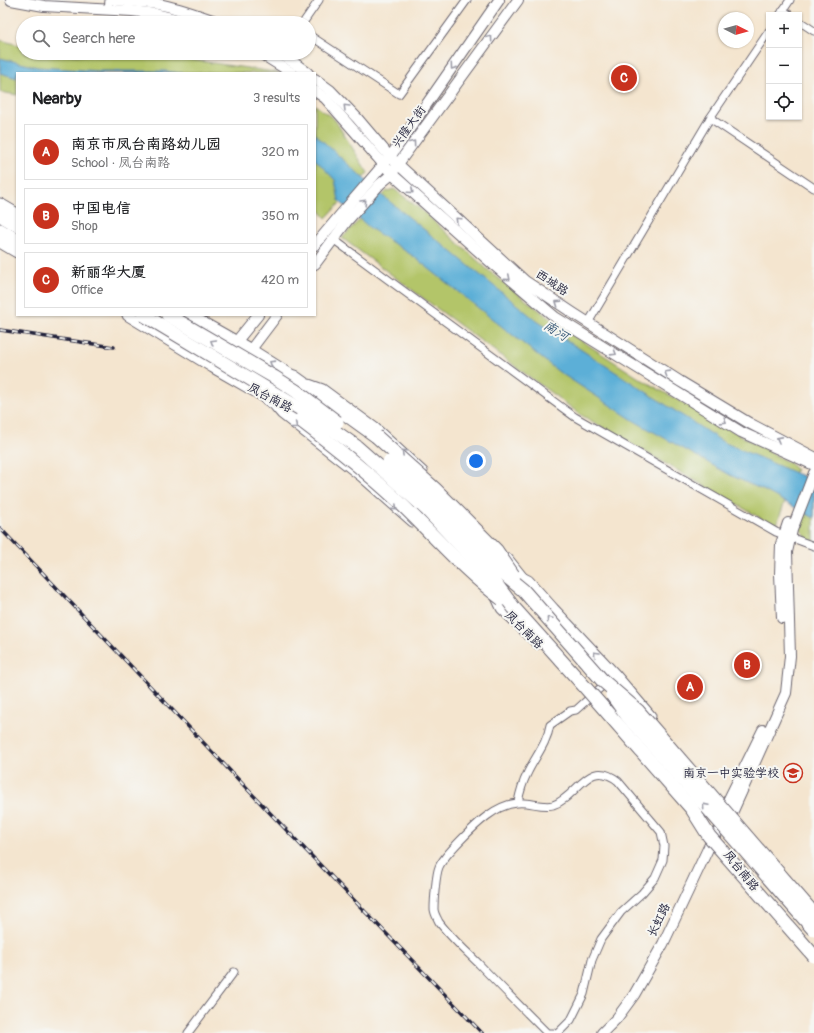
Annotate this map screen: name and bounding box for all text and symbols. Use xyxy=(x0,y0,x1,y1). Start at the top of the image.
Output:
north arrow xyxy=(718,12,754,48)
map controls xyxy=(766,12,802,120)
button: + xyxy=(766,12,802,48)
search box xyxy=(16,16,316,60)
icon: search xyxy=(30,27,52,49)
text: Search here xyxy=(62,29,135,48)
one-way arrow xyxy=(485,35,493,42)
button: − xyxy=(766,48,802,84)
one-way arrow xyxy=(451,62,458,69)
pin: C xyxy=(611,63,637,93)
button: locate xyxy=(766,84,802,120)
text: Nearby xyxy=(32,88,81,109)
text: 3 results xyxy=(253,90,300,106)
street label: 兴隆大街 xyxy=(389,103,429,151)
one-way arrow xyxy=(343,104,351,112)
text: 南京市凤台南路幼儿园 xyxy=(71,135,221,154)
one-way arrow xyxy=(408,140,416,147)
text: A xyxy=(42,144,50,160)
text: 320 m xyxy=(261,144,299,160)
text: School · 凤台南路 xyxy=(71,155,170,171)
one-way arrow xyxy=(406,187,414,194)
text: 中国电信 xyxy=(71,199,131,218)
one-way arrow xyxy=(359,199,366,207)
text: B xyxy=(42,208,50,224)
text: 350 m xyxy=(261,208,299,224)
one-way arrow xyxy=(455,217,463,225)
text: Shop xyxy=(71,218,98,234)
text: 新丽华大厦 xyxy=(71,263,146,282)
street label: 西城路 xyxy=(533,267,571,299)
text: C xyxy=(42,272,50,288)
text: 420 m xyxy=(261,272,299,288)
one-way arrow xyxy=(504,273,511,280)
text: Office xyxy=(71,282,103,298)
one-way arrow xyxy=(555,300,562,308)
water label: 南河 xyxy=(541,317,573,346)
one-way arrow xyxy=(210,339,217,346)
one-way arrow xyxy=(610,348,617,356)
one-way arrow xyxy=(269,361,276,368)
one-way arrow xyxy=(664,370,671,378)
street label: 凤台南路 xyxy=(245,380,295,416)
one-way arrow xyxy=(720,417,727,424)
one-way arrow xyxy=(290,421,297,428)
one-way arrow xyxy=(776,436,784,444)
one-way arrow xyxy=(402,450,409,457)
your location xyxy=(466,451,486,471)
one-way arrow xyxy=(390,504,398,511)
street label: 凤台南路 xyxy=(502,608,546,652)
one-way arrow xyxy=(546,616,554,624)
pin: B xyxy=(734,650,760,680)
one-way arrow xyxy=(593,651,600,659)
pin: A xyxy=(677,672,703,702)
school or university icon: 南京一中实验学校 xyxy=(782,762,804,784)
place label: 南京一中实验学校 xyxy=(683,766,779,781)
one-way arrow xyxy=(703,803,710,811)
street label: 凤台南路 xyxy=(720,848,762,894)
street label: 长虹路 xyxy=(644,901,674,939)

